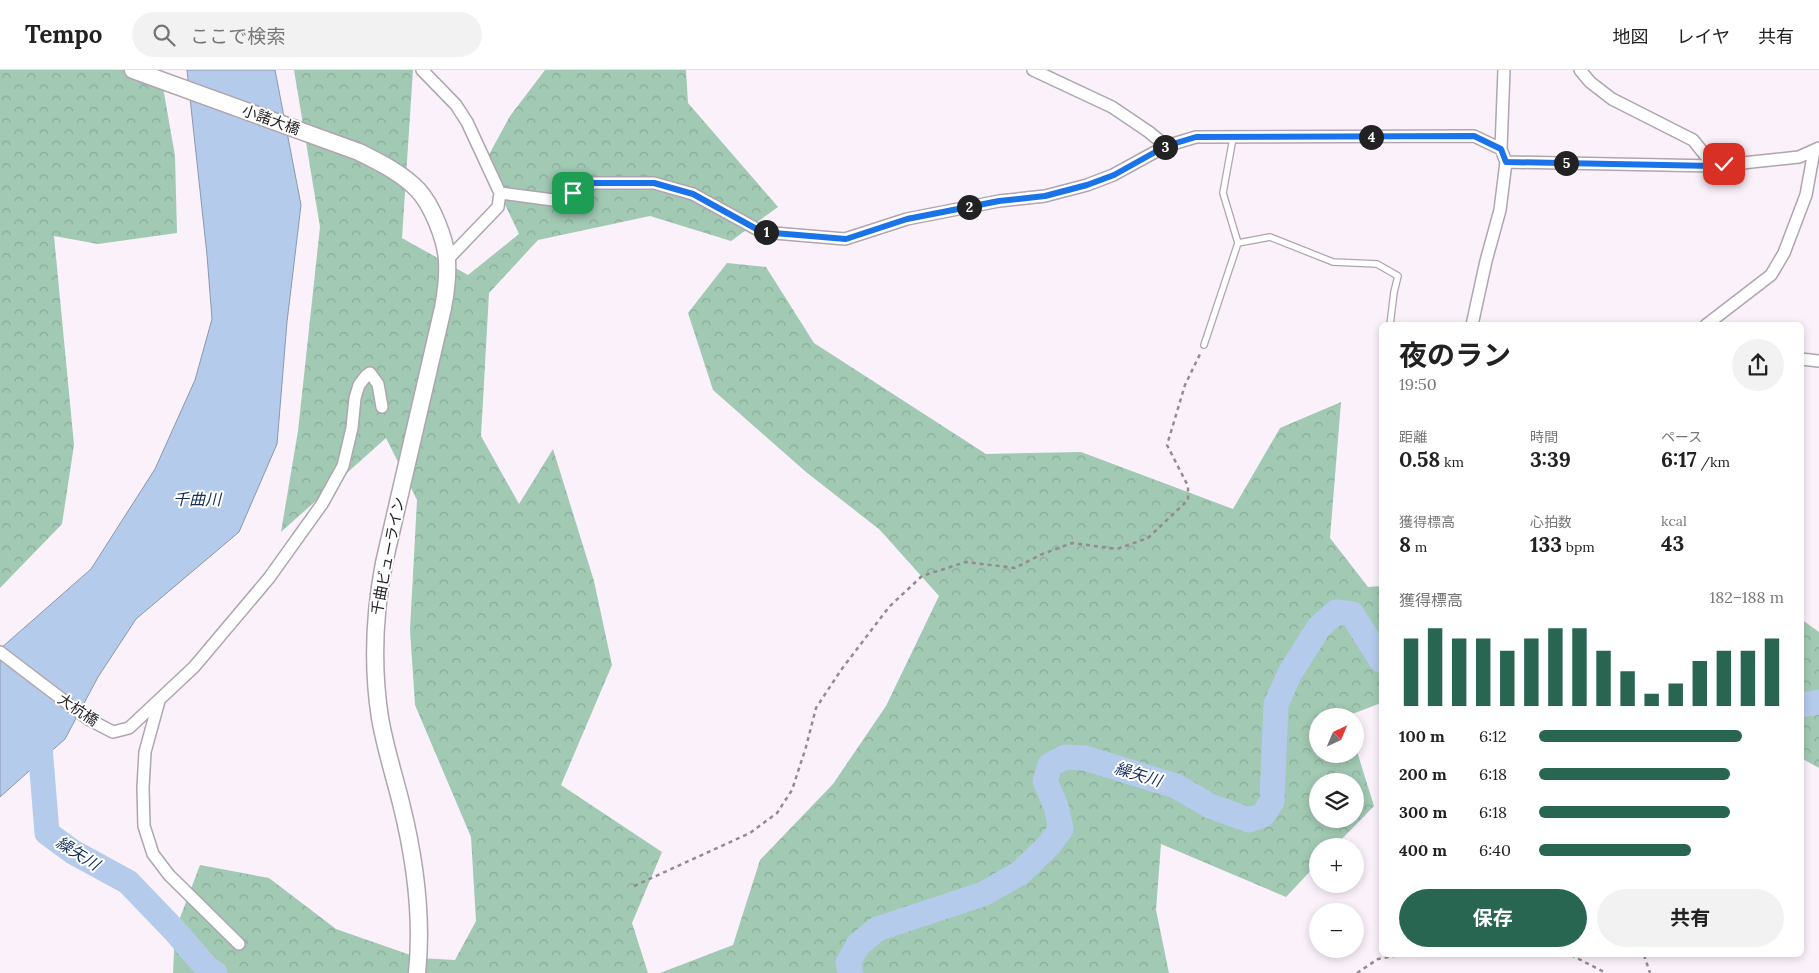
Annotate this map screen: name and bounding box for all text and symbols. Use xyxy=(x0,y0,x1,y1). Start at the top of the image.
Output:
search box xyxy=(132,12,482,57)
text: Tempo xyxy=(25,19,102,50)
icon: search xyxy=(150,21,178,49)
text: ここで検索 xyxy=(190,24,285,48)
text: 地図 xyxy=(1613,25,1649,48)
text: レイヤ xyxy=(1677,25,1730,48)
text: 共有 xyxy=(1758,25,1794,48)
street label: 小諸大橋 xyxy=(240,100,303,139)
pin: 4 xyxy=(1358,124,1384,150)
text: 4 xyxy=(1368,128,1375,146)
pin: 3 xyxy=(1152,134,1178,160)
text: 3 xyxy=(1162,138,1169,156)
pin xyxy=(1703,143,1745,185)
pin: 5 xyxy=(1554,150,1578,176)
icon: check xyxy=(1710,150,1738,178)
text: 5 xyxy=(1563,154,1570,172)
pin xyxy=(552,172,594,214)
icon: arrive xyxy=(559,179,587,207)
pin: 2 xyxy=(956,194,982,220)
text: 2 xyxy=(966,198,973,216)
pin: 1 xyxy=(754,220,778,244)
text: 1 xyxy=(764,223,769,241)
text: 夜のラン xyxy=(1399,337,1511,373)
button: share xyxy=(1732,339,1784,391)
text: 19:50 xyxy=(1399,374,1437,394)
text: 距離 xyxy=(1399,428,1427,446)
text: 時間 xyxy=(1530,428,1558,446)
text: ペース xyxy=(1661,428,1702,446)
text: 0.58 xyxy=(1399,446,1440,473)
text: 3:39 xyxy=(1530,446,1571,473)
text: 6:17 xyxy=(1661,446,1697,473)
text: km xyxy=(1440,453,1464,471)
text: /km xyxy=(1697,453,1730,471)
water label: 千曲川 xyxy=(173,489,223,509)
street label: 千曲ビューライン xyxy=(367,495,408,617)
text: kcal xyxy=(1661,512,1687,530)
text: 獲得標高 xyxy=(1399,513,1455,531)
text: 心拍数 xyxy=(1530,513,1572,531)
text: 43 xyxy=(1661,530,1684,557)
text: 8 xyxy=(1399,531,1411,558)
text: 133 xyxy=(1530,531,1562,558)
text: m xyxy=(1411,538,1427,556)
text: bpm xyxy=(1562,538,1595,556)
text: 182–188 m xyxy=(1710,587,1784,607)
text: 獲得標高 xyxy=(1399,590,1463,610)
street label: 大杭橋 xyxy=(54,689,102,730)
north arrow xyxy=(1309,708,1364,762)
map controls xyxy=(1309,708,1364,958)
text: 100 m xyxy=(1399,726,1445,746)
text: 6:12 xyxy=(1479,726,1507,746)
water label: 繰矢川 xyxy=(1112,757,1166,791)
text: 200 m xyxy=(1399,764,1447,784)
text: 6:18 xyxy=(1479,764,1507,784)
button: layers xyxy=(1309,773,1364,828)
text: 300 m xyxy=(1399,802,1447,822)
text: 6:18 xyxy=(1479,802,1507,822)
water label: 繰矢川 xyxy=(52,832,105,875)
button: + xyxy=(1309,838,1364,893)
text: 400 m xyxy=(1399,840,1447,860)
text: 6:40 xyxy=(1479,840,1511,860)
button: 保存 xyxy=(1399,889,1587,947)
button: 共有 xyxy=(1597,889,1784,947)
button: − xyxy=(1309,903,1364,958)

